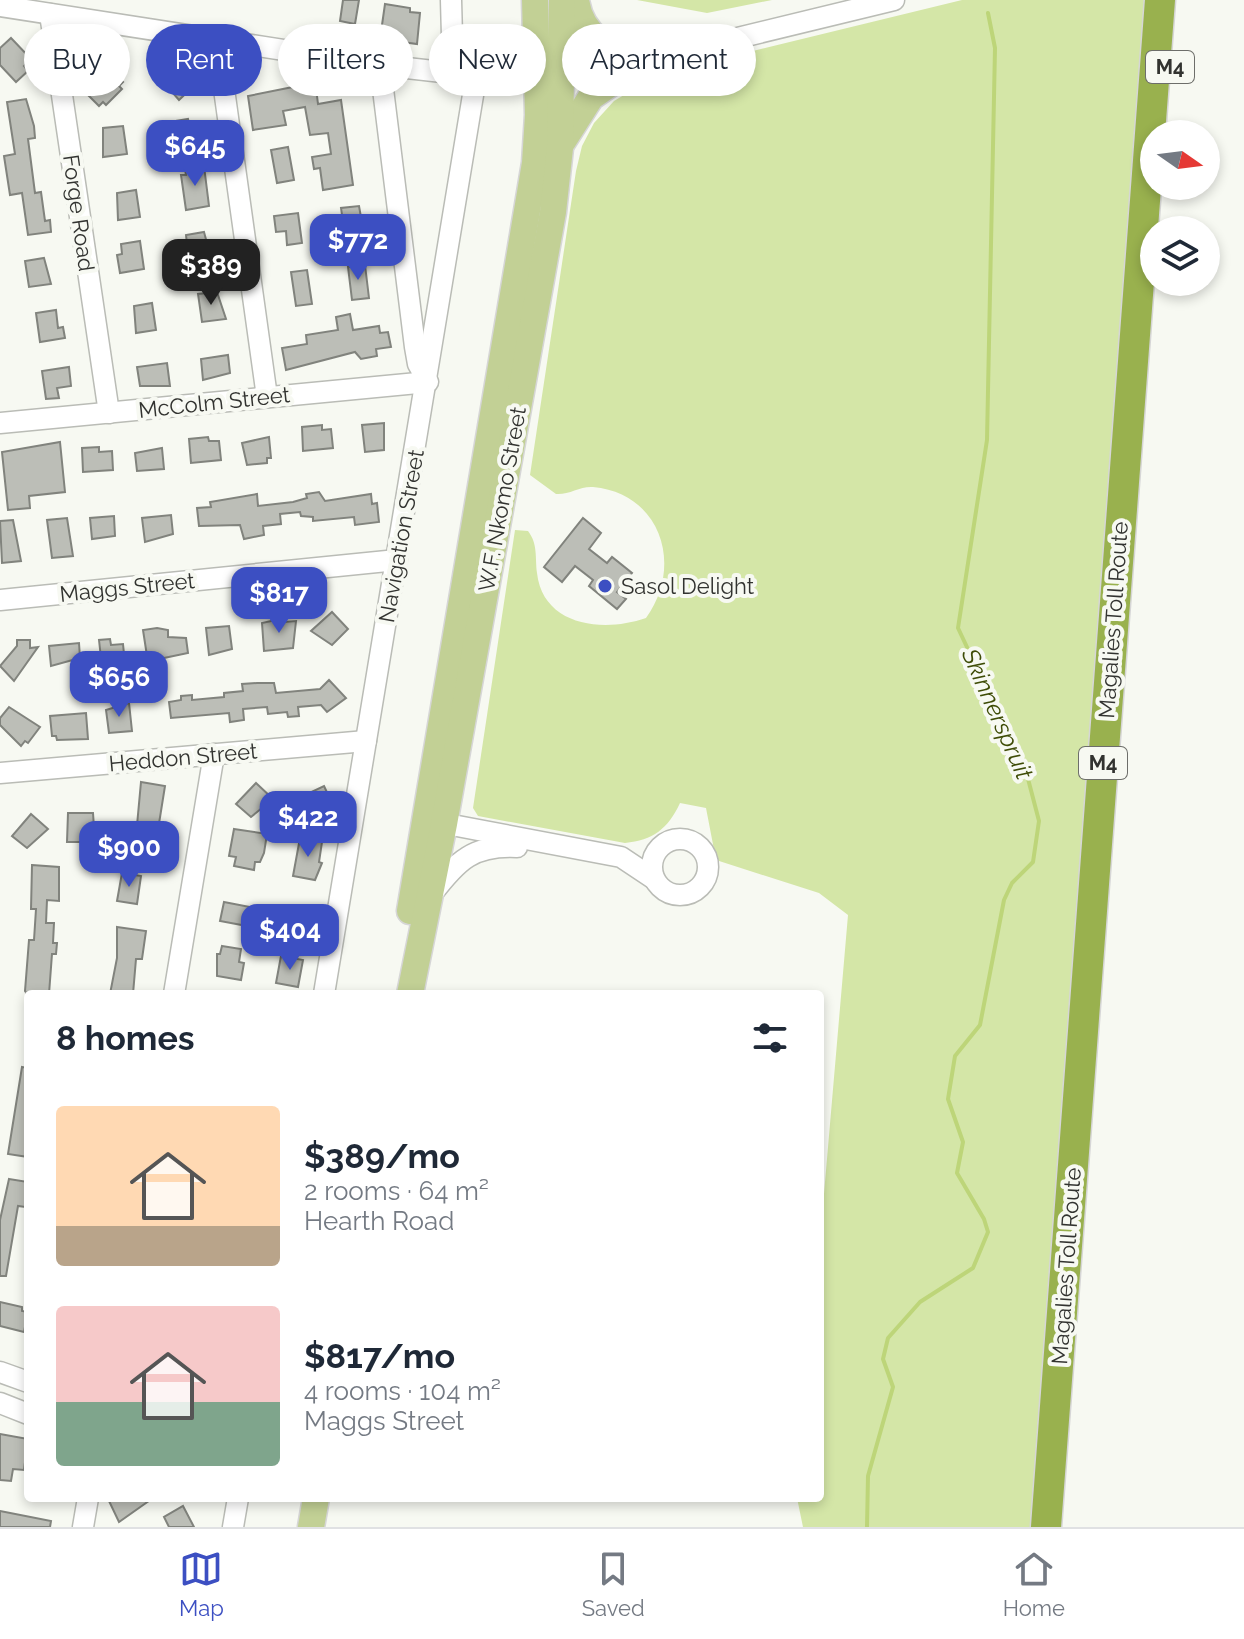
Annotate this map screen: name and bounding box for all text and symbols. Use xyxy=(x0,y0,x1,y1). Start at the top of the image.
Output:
chip: Buy xyxy=(24,24,130,96)
chip: Rent xyxy=(146,24,262,96)
chip: Filters xyxy=(278,24,413,96)
chip: New xyxy=(429,24,546,96)
chip: Apartment xyxy=(562,24,756,96)
road number: M4 xyxy=(1146,51,1194,83)
pin: $645 xyxy=(148,120,242,188)
north arrow xyxy=(1140,120,1220,200)
map controls xyxy=(1140,120,1220,296)
text: $645 xyxy=(164,131,226,161)
street label: Forge Road xyxy=(58,153,100,273)
pin: $772 xyxy=(311,214,405,282)
button: layers xyxy=(1140,216,1220,296)
text: $772 xyxy=(328,225,388,255)
pin: $389 xyxy=(164,239,258,307)
text: $389 xyxy=(180,250,242,280)
street label: McColm Street xyxy=(137,381,292,423)
street label: W.F. Nkomo Street xyxy=(473,404,531,594)
street label: Navigation Street xyxy=(373,447,429,625)
street label: Magalies Toll Route xyxy=(1093,521,1133,719)
street label: Maggs Street xyxy=(58,567,196,607)
pin: $817 xyxy=(232,567,326,635)
place label: Sasol Delight xyxy=(621,573,755,599)
marker: Sasol Delight xyxy=(596,577,614,595)
text: $817 xyxy=(249,578,309,608)
water label: Skinnerspruit xyxy=(955,643,1039,784)
pin: $656 xyxy=(72,651,166,719)
text: $656 xyxy=(88,662,150,692)
street label: Heddon Street xyxy=(108,738,259,776)
road number: M4 xyxy=(1079,747,1127,779)
pin: $422 xyxy=(261,791,355,859)
text: $422 xyxy=(278,802,338,832)
pin: $900 xyxy=(82,821,176,889)
text: $900 xyxy=(97,832,161,862)
pin: $404 xyxy=(243,904,337,972)
text: $404 xyxy=(259,915,321,945)
icon: filters xyxy=(748,1016,792,1060)
text: 8 homes xyxy=(56,1018,195,1058)
text: $389/mo xyxy=(304,1136,460,1176)
icon: home xyxy=(120,1138,216,1234)
street label: Magalies Toll Route xyxy=(1046,1167,1086,1365)
text: 2 rooms · 64 m² xyxy=(304,1176,489,1206)
text: Hearth Road xyxy=(304,1206,454,1236)
text: $817/mo xyxy=(304,1336,455,1376)
icon: home xyxy=(120,1338,216,1434)
text: 4 rooms · 104 m² xyxy=(304,1376,501,1406)
text: Maggs Street xyxy=(304,1406,464,1436)
tab: Map xyxy=(179,1547,224,1621)
tab: Saved xyxy=(582,1547,645,1621)
tab: Home xyxy=(1003,1547,1065,1621)

